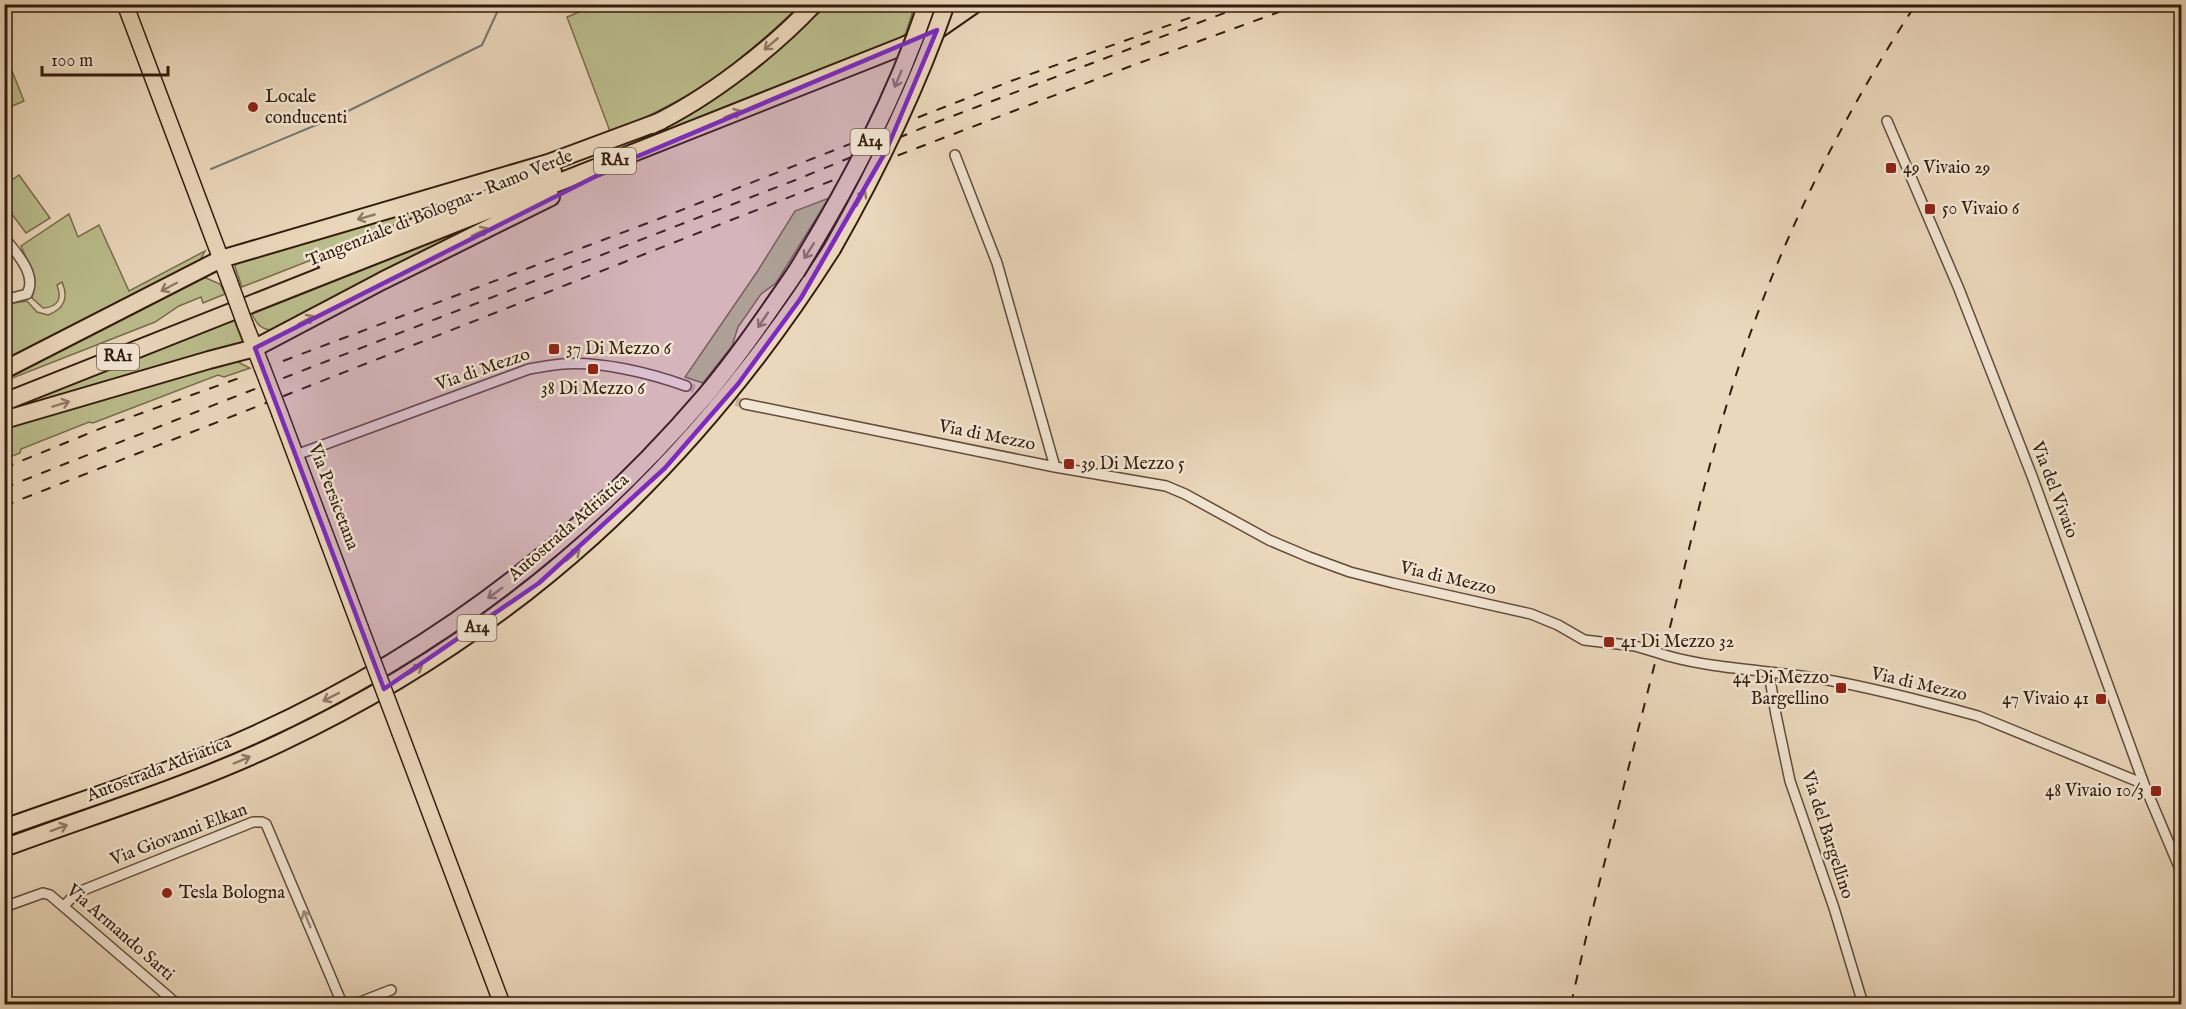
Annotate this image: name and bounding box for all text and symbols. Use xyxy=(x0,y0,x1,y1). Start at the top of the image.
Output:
one-way arrow xyxy=(763,37,779,50)
scale bar xyxy=(42,39,168,77)
text: 100 m xyxy=(51,50,93,73)
one-way arrow xyxy=(892,69,904,87)
place label: Locale conducenti xyxy=(265,86,348,130)
marker: Locale conducenti xyxy=(246,100,260,114)
one-way arrow xyxy=(723,108,742,119)
road number: A14 xyxy=(850,129,890,155)
street label: Tangenziale di Bologna - Ramo Verde xyxy=(304,145,576,273)
road number: RA1 xyxy=(594,148,636,174)
place label: 49 Vivaio 29 xyxy=(1903,157,1990,180)
marker: 49 Vivaio 29 xyxy=(1884,161,1898,175)
one-way arrow xyxy=(855,190,867,207)
place label: 50 Vivaio 6 xyxy=(1942,198,2020,221)
marker: 50 Vivaio 6 xyxy=(1923,202,1937,216)
one-way arrow xyxy=(357,212,376,223)
one-way arrow xyxy=(470,225,488,237)
one-way arrow xyxy=(802,242,814,259)
one-way arrow xyxy=(160,281,178,293)
one-way arrow xyxy=(757,311,769,328)
one-way arrow xyxy=(297,314,314,326)
place label: 37 Di Mezzo 6 xyxy=(566,338,672,361)
marker: 37 Di Mezzo 6 xyxy=(547,342,561,356)
street label: Via di Mezzo xyxy=(432,343,533,397)
road number: RA1 xyxy=(97,344,139,370)
marker: 38 Di Mezzo 6 xyxy=(586,362,600,376)
place label: 38 Di Mezzo 6 xyxy=(541,378,645,401)
one-way arrow xyxy=(51,398,70,409)
street label: Via di Mezzo xyxy=(936,415,1038,457)
street label: Via del Vivaio xyxy=(2025,438,2083,542)
street label: Via Persicetana xyxy=(302,440,364,553)
place label: 39 Di Mezzo 5 xyxy=(1081,453,1185,476)
marker: 39 Di Mezzo 5 xyxy=(1062,457,1076,471)
street label: Autostrada Adriatica xyxy=(503,469,634,587)
one-way arrow xyxy=(564,549,580,562)
street label: Via di Mezzo xyxy=(1397,557,1499,601)
one-way arrow xyxy=(488,587,504,600)
road number: A14 xyxy=(458,615,496,641)
place label: 41 Di Mezzo 32 xyxy=(1621,631,1734,654)
marker: 41 Di Mezzo 32 xyxy=(1602,635,1616,649)
one-way arrow xyxy=(406,663,423,675)
street label: Via di Mezzo xyxy=(1868,663,1970,707)
place label: 44 Di Mezzo Bargellino xyxy=(1733,667,1829,711)
marker: 44 Di Mezzo Bargellino xyxy=(1834,681,1848,695)
place label: 47 Vivaio 41 xyxy=(2002,688,2089,711)
one-way arrow xyxy=(322,692,340,704)
marker: 47 Vivaio 41 xyxy=(2094,692,2108,706)
street label: Autostrada Adriatica xyxy=(83,732,235,808)
one-way arrow xyxy=(233,754,251,765)
street label: Via del Bargellino xyxy=(1795,767,1859,902)
place label: 48 Vivaio 10/3 xyxy=(2045,780,2144,803)
marker: 48 Vivaio 10/3 xyxy=(2149,784,2163,798)
street label: Via Giovanni Elkan xyxy=(106,798,251,872)
one-way arrow xyxy=(50,821,68,832)
street label: Via Armando Sarti xyxy=(60,879,179,986)
place label: Tesla Bologna xyxy=(179,882,285,905)
marker: Tesla Bologna xyxy=(160,886,174,900)
one-way arrow xyxy=(301,911,312,929)

